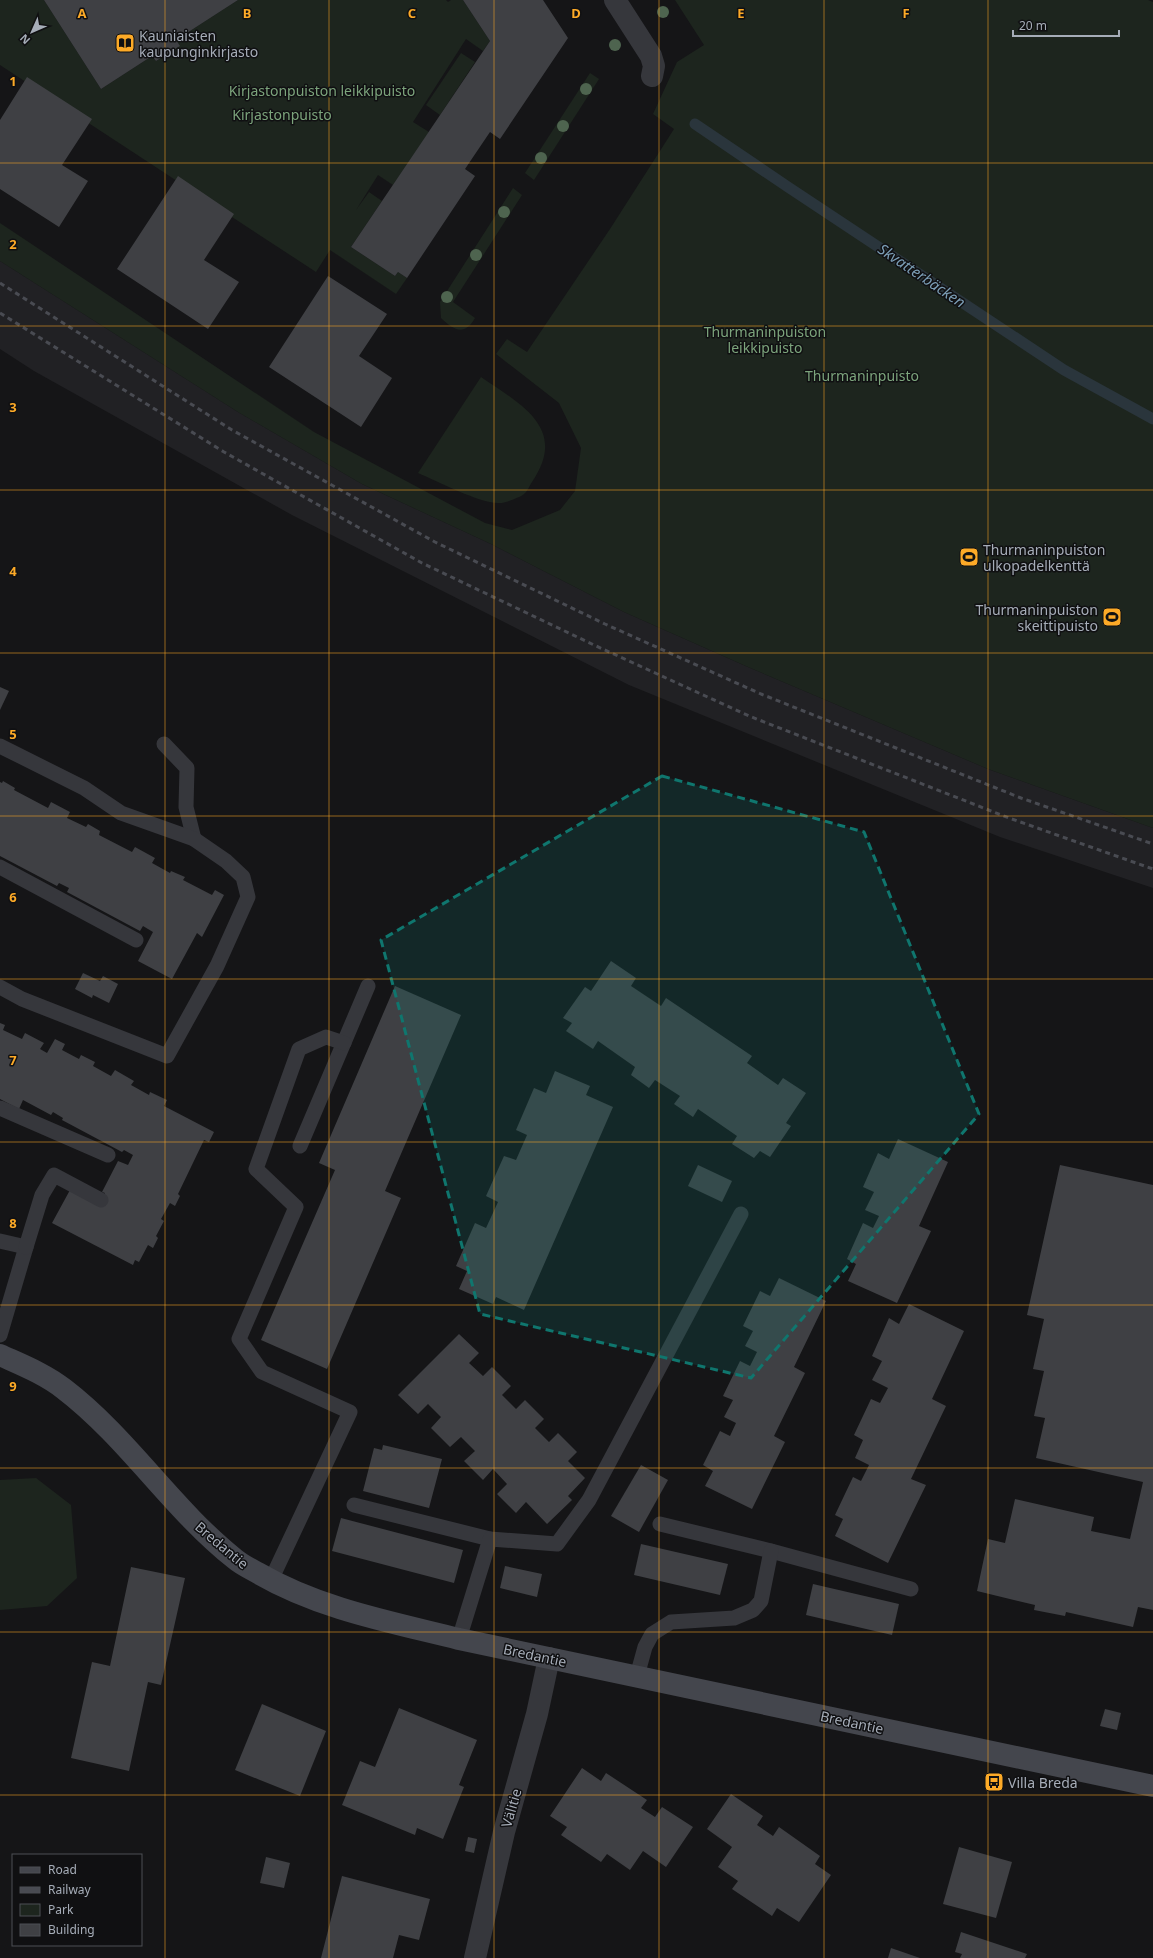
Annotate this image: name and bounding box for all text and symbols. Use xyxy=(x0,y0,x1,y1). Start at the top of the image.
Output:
text: A xyxy=(78,4,87,22)
text: B xyxy=(243,4,251,22)
text: C xyxy=(408,4,416,22)
text: D xyxy=(571,4,581,22)
text: E xyxy=(737,4,745,22)
text: F xyxy=(902,4,910,22)
north arrow xyxy=(12,12,52,52)
scale bar xyxy=(1013,12,1119,38)
text: 20 m xyxy=(1019,17,1047,34)
place label: Kauniaisten kaupunginkirjasto xyxy=(139,26,258,61)
text: N xyxy=(16,31,33,48)
library icon: Kauniaisten kaupunginkirjasto xyxy=(114,32,136,54)
text: 1 xyxy=(9,72,17,90)
park label: Kirjastonpuiston leikkipuisto xyxy=(229,81,415,100)
park label: Kirjastonpuisto xyxy=(232,105,332,124)
text: 2 xyxy=(9,235,17,253)
water label: Skvatterbäcken xyxy=(874,238,970,312)
park label: Thurmaninpuiston leikkipuisto xyxy=(704,322,826,357)
park label: Thurmaninpuisto xyxy=(805,366,919,385)
text: 3 xyxy=(9,398,17,416)
place label: Thurmaninpuiston ulkopadelkenttä xyxy=(983,540,1106,575)
sports icon: Thurmaninpuiston ulkopadelkenttä xyxy=(958,546,980,568)
text: 4 xyxy=(9,562,17,580)
place label: Thurmaninpuiston skeittipuisto xyxy=(976,600,1098,635)
sports icon: Thurmaninpuiston skeittipuisto xyxy=(1101,606,1123,628)
text: 5 xyxy=(9,725,17,743)
text: 6 xyxy=(9,888,17,906)
text: 7 xyxy=(9,1051,17,1069)
text: 8 xyxy=(9,1214,17,1232)
text: 9 xyxy=(9,1377,17,1395)
street label: Bredantie xyxy=(191,1517,253,1573)
street label: Bredantie xyxy=(502,1639,568,1671)
street label: Bredantie xyxy=(819,1706,885,1738)
bus stop icon: Villa Breda xyxy=(983,1771,1005,1793)
place label: Villa Breda xyxy=(1008,1773,1078,1792)
street label: Välitie xyxy=(496,1786,526,1830)
legend xyxy=(12,1854,142,1946)
text: Road xyxy=(48,1861,77,1878)
text: Railway xyxy=(48,1881,92,1898)
text: Park xyxy=(48,1901,74,1918)
text: Building xyxy=(48,1921,95,1938)

